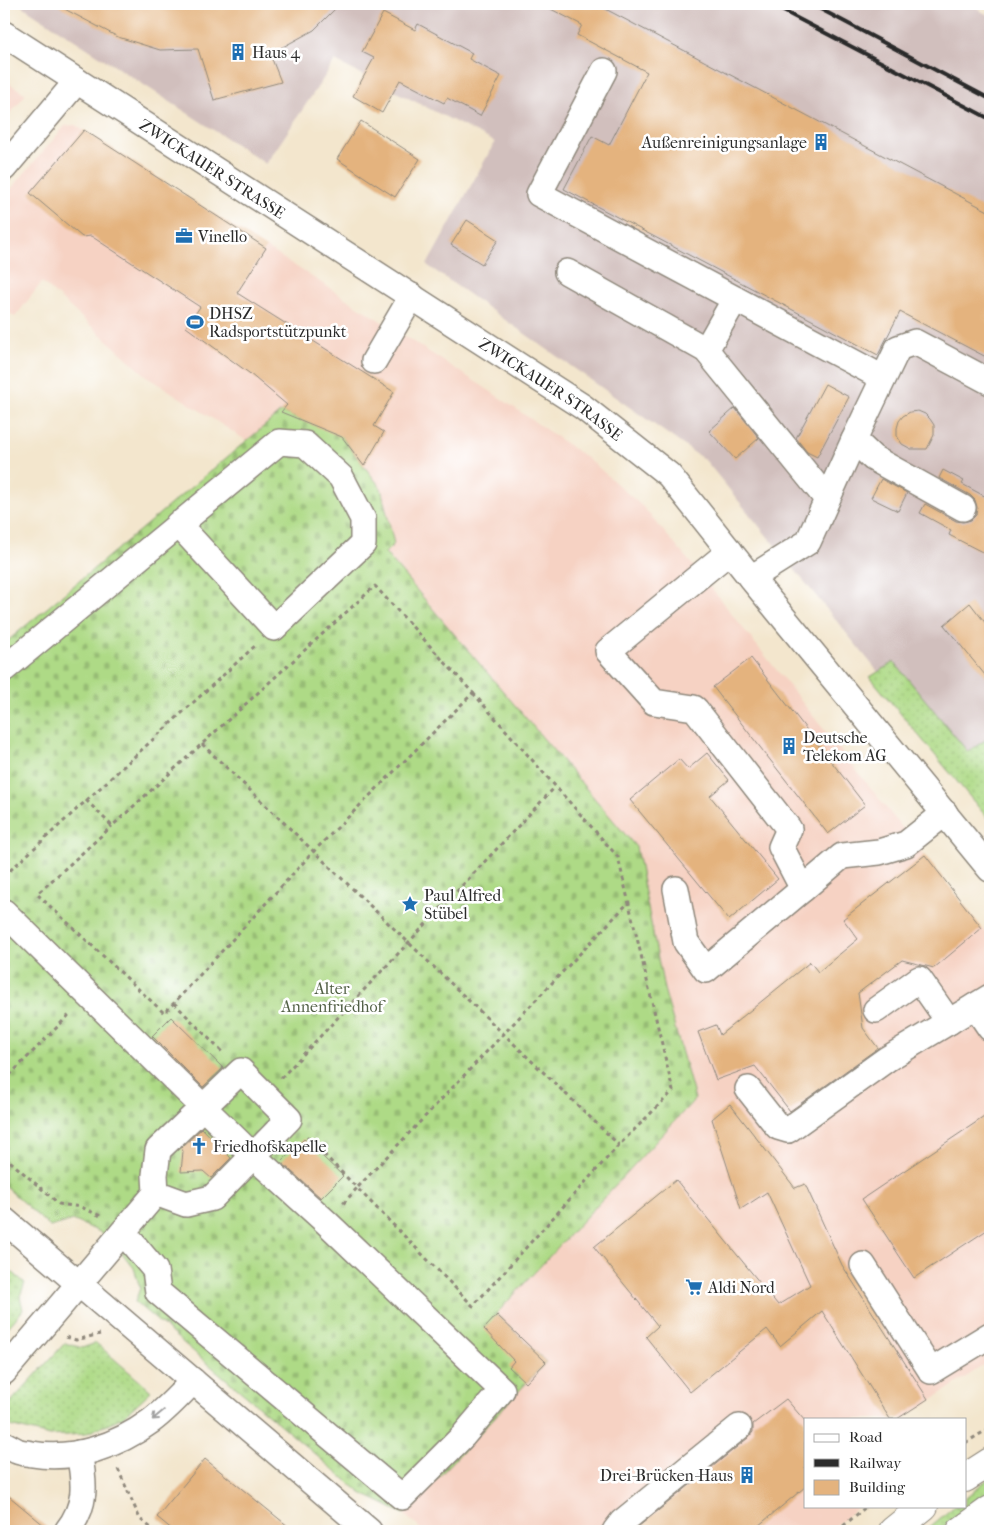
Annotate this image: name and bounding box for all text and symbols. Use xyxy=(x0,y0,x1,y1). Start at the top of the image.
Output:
building icon: Haus 4 xyxy=(228,42,248,62)
place label: Haus 4 xyxy=(252,43,300,62)
street label: ZWICKAUER STRASSE xyxy=(136,114,289,222)
building icon: Außenreinigungsanlage xyxy=(811,132,831,152)
place label: Außenreinigungsanlage xyxy=(641,133,807,152)
office icon: Vinello xyxy=(174,226,194,246)
place label: Vinello xyxy=(197,227,247,246)
place label: DHSZ Radsportstützpunkt xyxy=(209,304,347,341)
sports icon: DHSZ Radsportstützpunkt xyxy=(185,312,205,332)
street label: ZWICKAUER STRASSE xyxy=(476,333,627,444)
place label: Deutsche Telekom AG xyxy=(803,728,887,765)
building icon: Deutsche Telekom AG xyxy=(779,736,799,756)
place label: Paul Alfred Stübel xyxy=(424,886,501,923)
place icon: Paul Alfred Stübel xyxy=(400,894,420,914)
park label: Alter Annenfriedhof xyxy=(280,979,387,1016)
church icon: Friedhofskapelle xyxy=(189,1136,209,1156)
place label: Friedhofskapelle xyxy=(213,1137,327,1156)
supermarket icon: Aldi Nord xyxy=(684,1277,704,1297)
place label: Aldi Nord xyxy=(707,1278,775,1297)
one-way arrow xyxy=(152,1410,165,1421)
legend xyxy=(804,1418,966,1508)
text: Road xyxy=(849,1428,883,1446)
text: Railway xyxy=(849,1454,902,1472)
building icon: Drei-Brücken-Haus xyxy=(737,1465,757,1485)
place label: Drei-Brücken-Haus xyxy=(600,1466,733,1485)
text: Building xyxy=(849,1478,906,1496)

